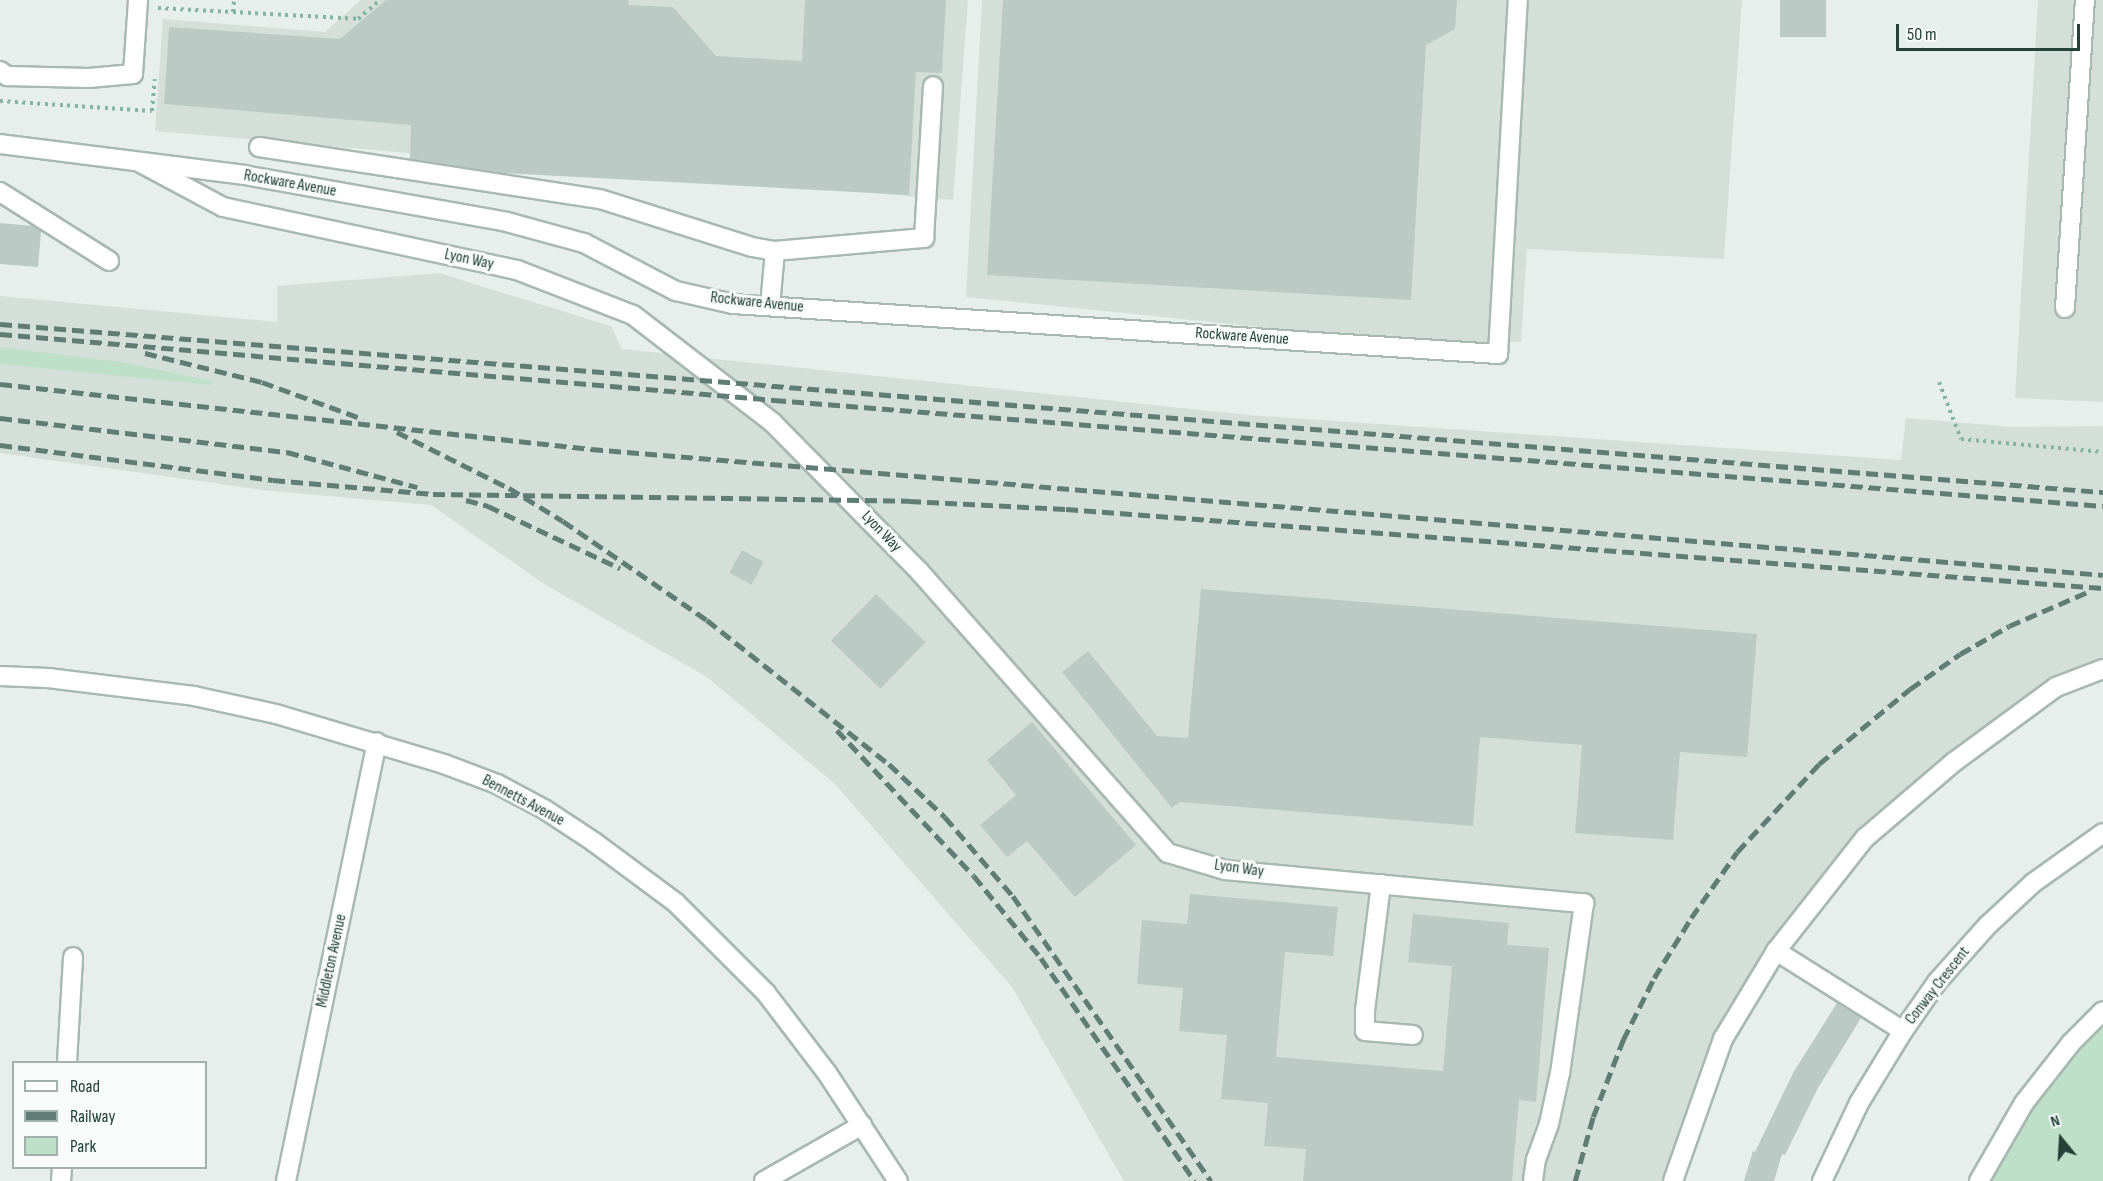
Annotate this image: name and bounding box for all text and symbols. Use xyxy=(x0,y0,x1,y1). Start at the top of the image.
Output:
scale bar xyxy=(1899,12,2084,50)
text: 50 m xyxy=(1907,24,1937,45)
street label: Rockware Avenue xyxy=(242,166,338,202)
street label: Lyon Way xyxy=(443,245,495,275)
street label: Rockware Avenue xyxy=(709,289,805,317)
street label: Rockware Avenue xyxy=(1195,324,1289,350)
street label: Lyon Way xyxy=(857,507,905,557)
street label: Bennetts Avenue xyxy=(478,771,568,831)
street label: Lyon Way xyxy=(1213,856,1265,882)
street label: Middleton Avenue xyxy=(313,912,351,1010)
street label: Conway Crescent xyxy=(1902,943,1974,1029)
legend xyxy=(12,1061,207,1169)
text: Road xyxy=(70,1076,100,1097)
text: Railway xyxy=(70,1106,115,1127)
north arrow xyxy=(2031,1109,2091,1169)
text: N xyxy=(2048,1111,2062,1132)
text: Park xyxy=(70,1136,96,1157)

